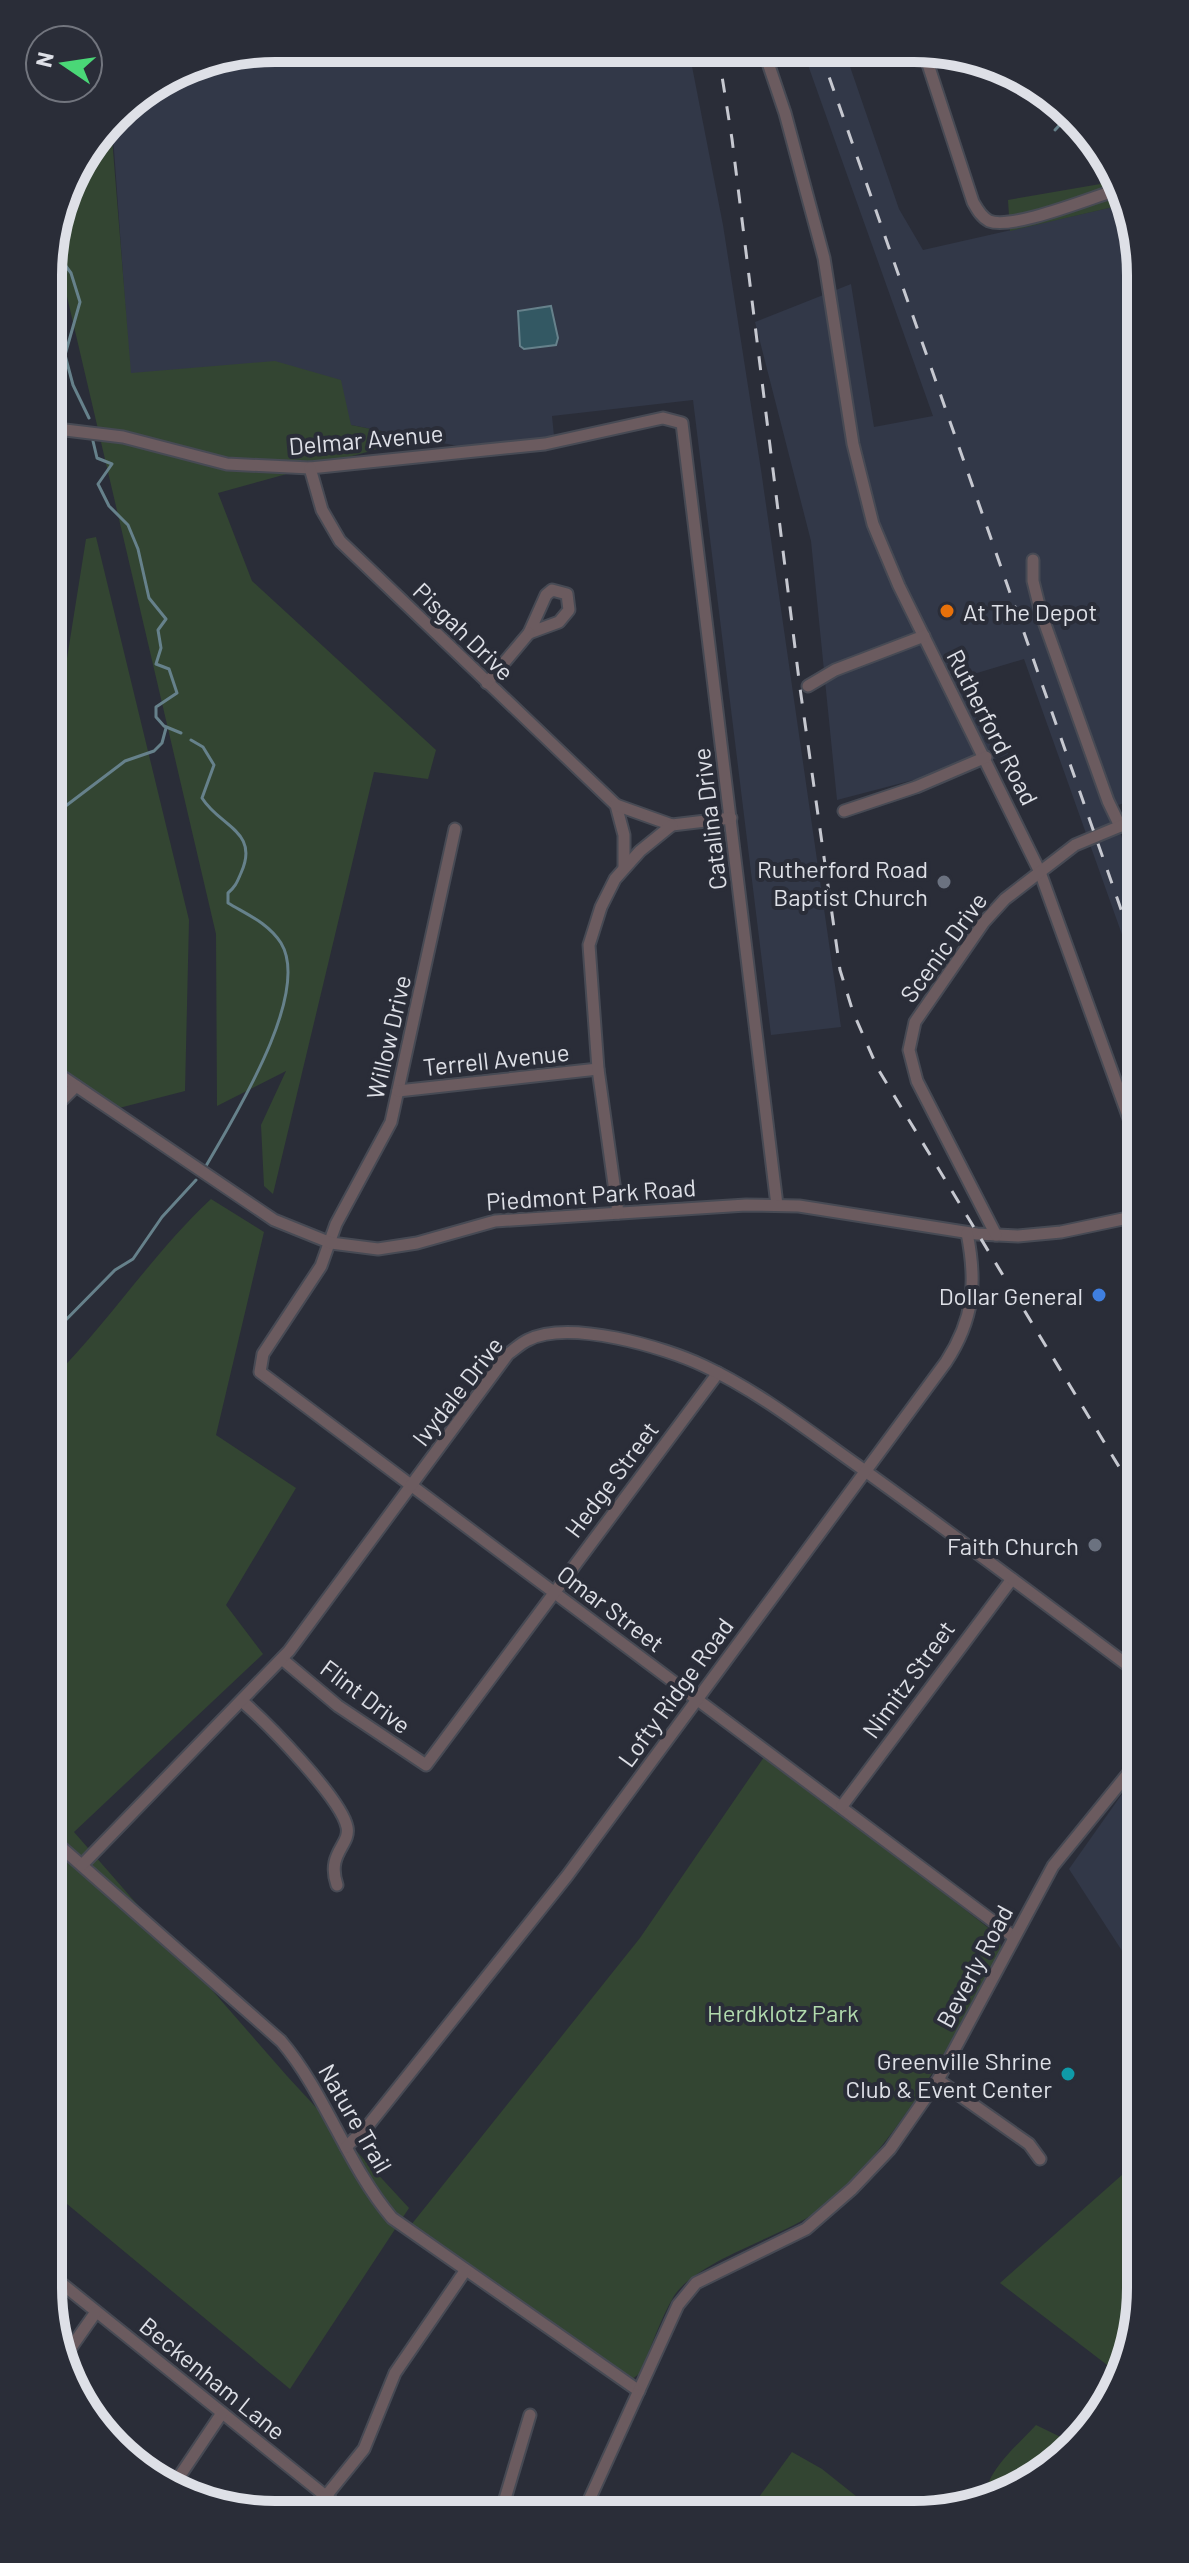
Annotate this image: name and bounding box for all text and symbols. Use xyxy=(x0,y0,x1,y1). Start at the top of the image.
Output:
north arrow xyxy=(24,24,104,104)
text: N xyxy=(29,49,58,69)
street label: Delmar Avenue xyxy=(287,418,445,460)
street label: Pisgah Drive xyxy=(408,576,520,686)
place label: At The Depot xyxy=(963,597,1097,626)
marker: At The Depot xyxy=(938,602,956,620)
street label: Rutherford Road xyxy=(941,644,1045,810)
street label: Catalina Drive xyxy=(686,746,732,892)
place label: Rutherford Road Baptist Church xyxy=(757,854,928,911)
marker: Rutherford Road Baptist Church xyxy=(935,873,953,891)
street label: Scenic Drive xyxy=(893,886,993,1008)
street label: Willow Drive xyxy=(360,972,416,1102)
street label: Terrell Avenue xyxy=(421,1037,571,1081)
street label: Piedmont Park Road xyxy=(485,1172,697,1216)
place label: Dollar General xyxy=(939,1281,1083,1310)
marker: Dollar General xyxy=(1090,1286,1108,1304)
street label: Ivydale Drive xyxy=(405,1331,509,1451)
street label: Hedge Street xyxy=(558,1415,664,1543)
place label: Faith Church xyxy=(947,1531,1079,1560)
marker: Faith Church xyxy=(1086,1536,1104,1554)
street label: Omar Street xyxy=(552,1558,670,1658)
street label: Lofty Ridge Road xyxy=(611,1612,739,1772)
street label: Nimitz Street xyxy=(856,1615,960,1743)
street label: Flint Drive xyxy=(315,1653,417,1739)
street label: Beverly Road xyxy=(930,1900,1018,2032)
park label: Herdklotz Park xyxy=(707,1998,859,2027)
place label: Greenville Shrine Club & Event Center xyxy=(846,2046,1052,2103)
street label: Nature Trail xyxy=(313,2058,399,2178)
marker: Greenville Shrine Club & Event Center xyxy=(1059,2065,1077,2083)
street label: Beckenham Lane xyxy=(134,2310,292,2446)

